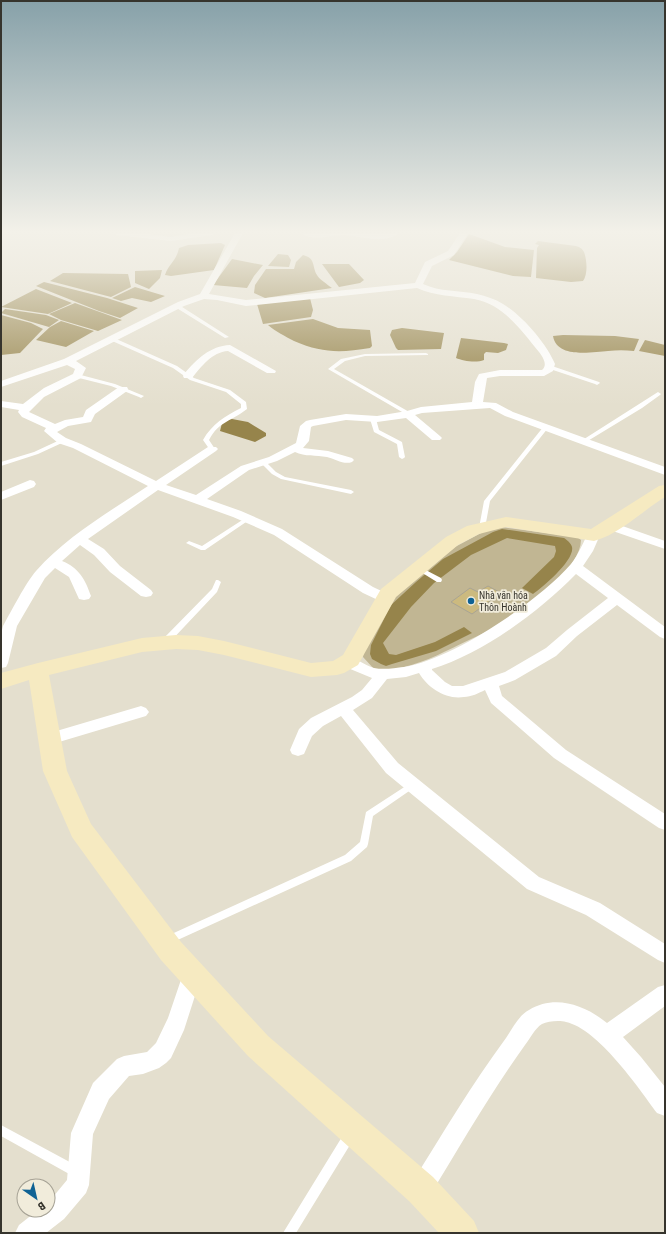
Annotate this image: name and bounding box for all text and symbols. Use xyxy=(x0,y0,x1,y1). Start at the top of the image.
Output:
place label: Nhà văn hóa Thôn Hoành xyxy=(479,590,528,613)
marker: Nhà văn hóa Thôn Hoành xyxy=(466,596,476,606)
north arrow xyxy=(16,1178,56,1218)
text: B xyxy=(35,1199,48,1213)

